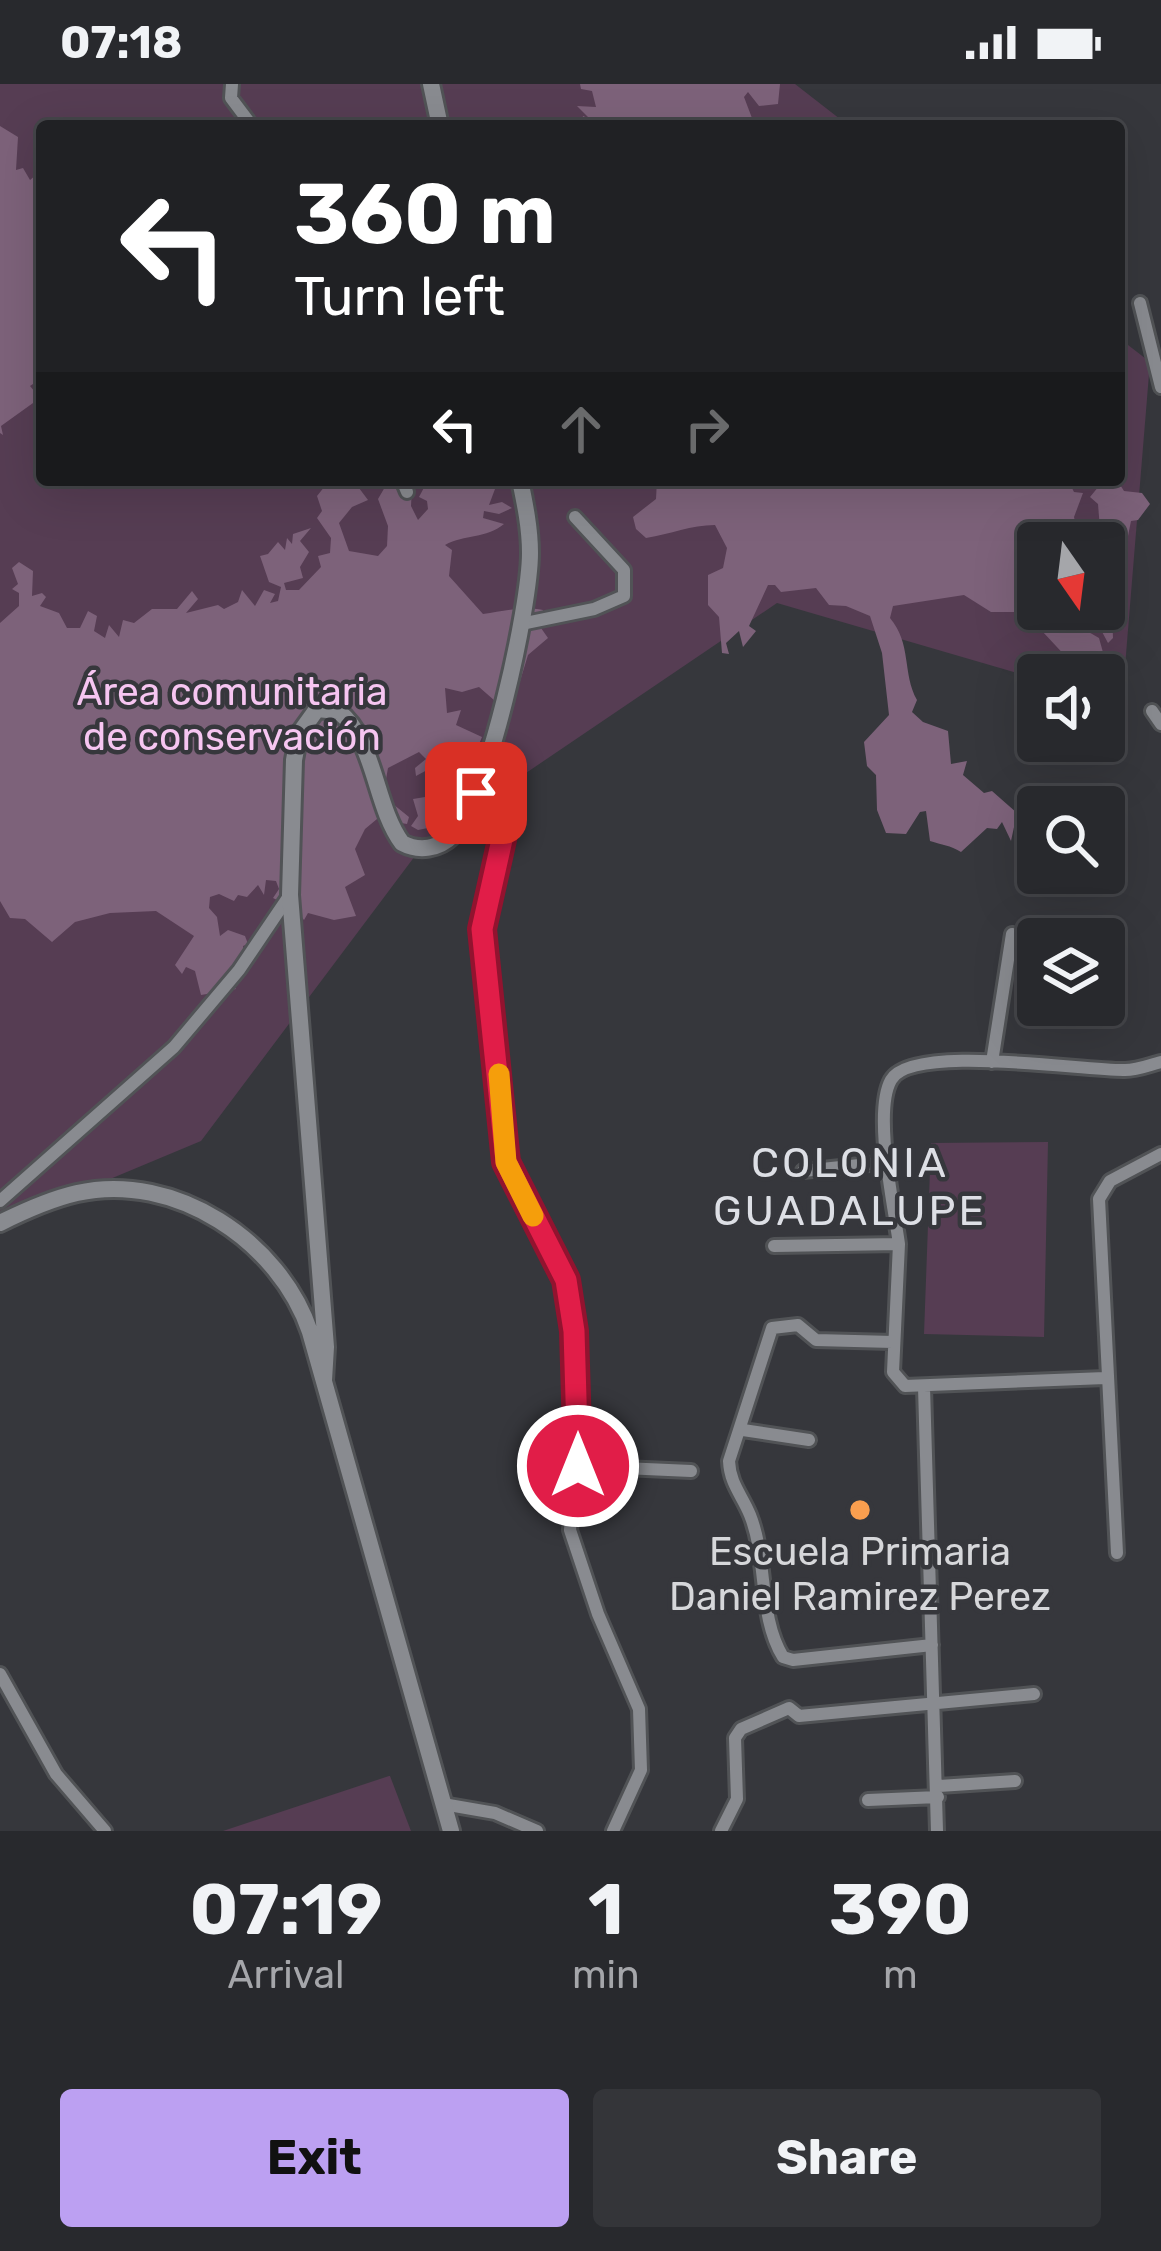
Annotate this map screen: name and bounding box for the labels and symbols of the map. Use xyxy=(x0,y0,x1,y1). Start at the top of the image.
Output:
north arrow xyxy=(1017,522,1125,630)
park label: Área comunitaria de conservación xyxy=(76,669,388,760)
pin xyxy=(425,742,527,844)
district label: COLONIA GUADALUPE xyxy=(713,1138,987,1236)
position arrow xyxy=(515,1403,641,1529)
marker: Escuela Primaria Daniel Ramirez Perez xyxy=(847,1497,873,1523)
place label: Escuela Primaria Daniel Ramirez Perez xyxy=(669,1529,1051,1620)

